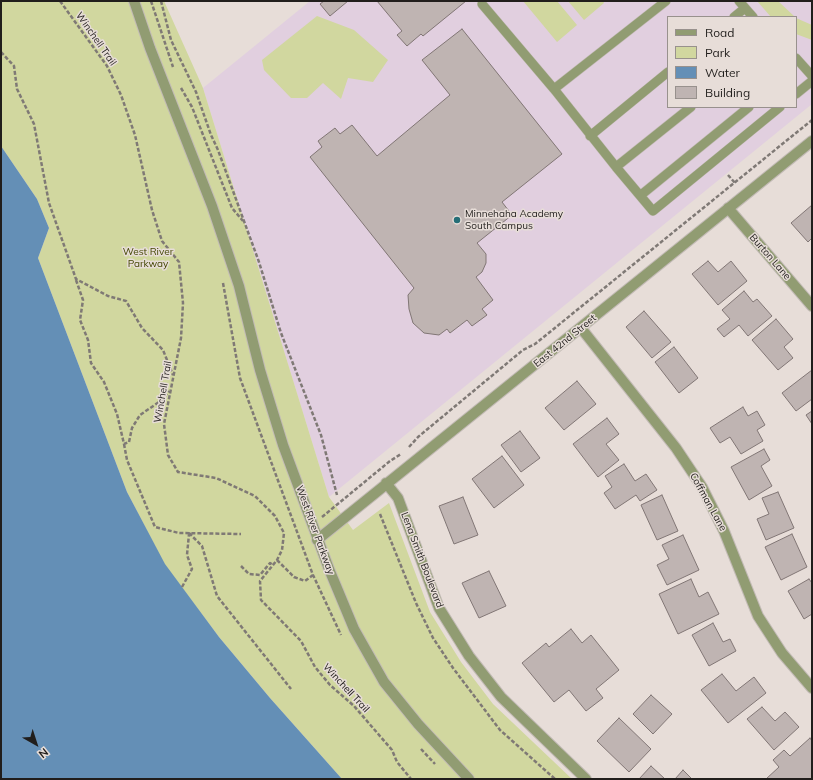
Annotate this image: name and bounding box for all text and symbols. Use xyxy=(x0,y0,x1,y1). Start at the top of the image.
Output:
street label: Winchell Trail xyxy=(73,10,119,68)
legend xyxy=(667,16,797,108)
text: Road xyxy=(705,25,734,40)
text: Park xyxy=(705,45,730,60)
text: Water xyxy=(705,65,740,80)
text: Building xyxy=(705,85,750,100)
place label: Minnehaha Academy South Campus xyxy=(465,208,563,232)
marker: Minnehaha Academy South Campus xyxy=(452,215,462,225)
street label: Burton Lane xyxy=(747,232,793,282)
park label: West River Parkway xyxy=(123,246,173,270)
street label: East 42nd Street xyxy=(531,312,599,370)
street label: Winchell Trail xyxy=(152,360,174,424)
street label: Coffman Lane xyxy=(687,471,729,533)
street label: West River Parkway xyxy=(293,484,337,576)
street label: Lena Smith Boulevard xyxy=(398,510,446,610)
street label: Winchell Trail xyxy=(320,661,372,715)
north arrow xyxy=(16,724,56,764)
text: N xyxy=(36,745,51,761)

